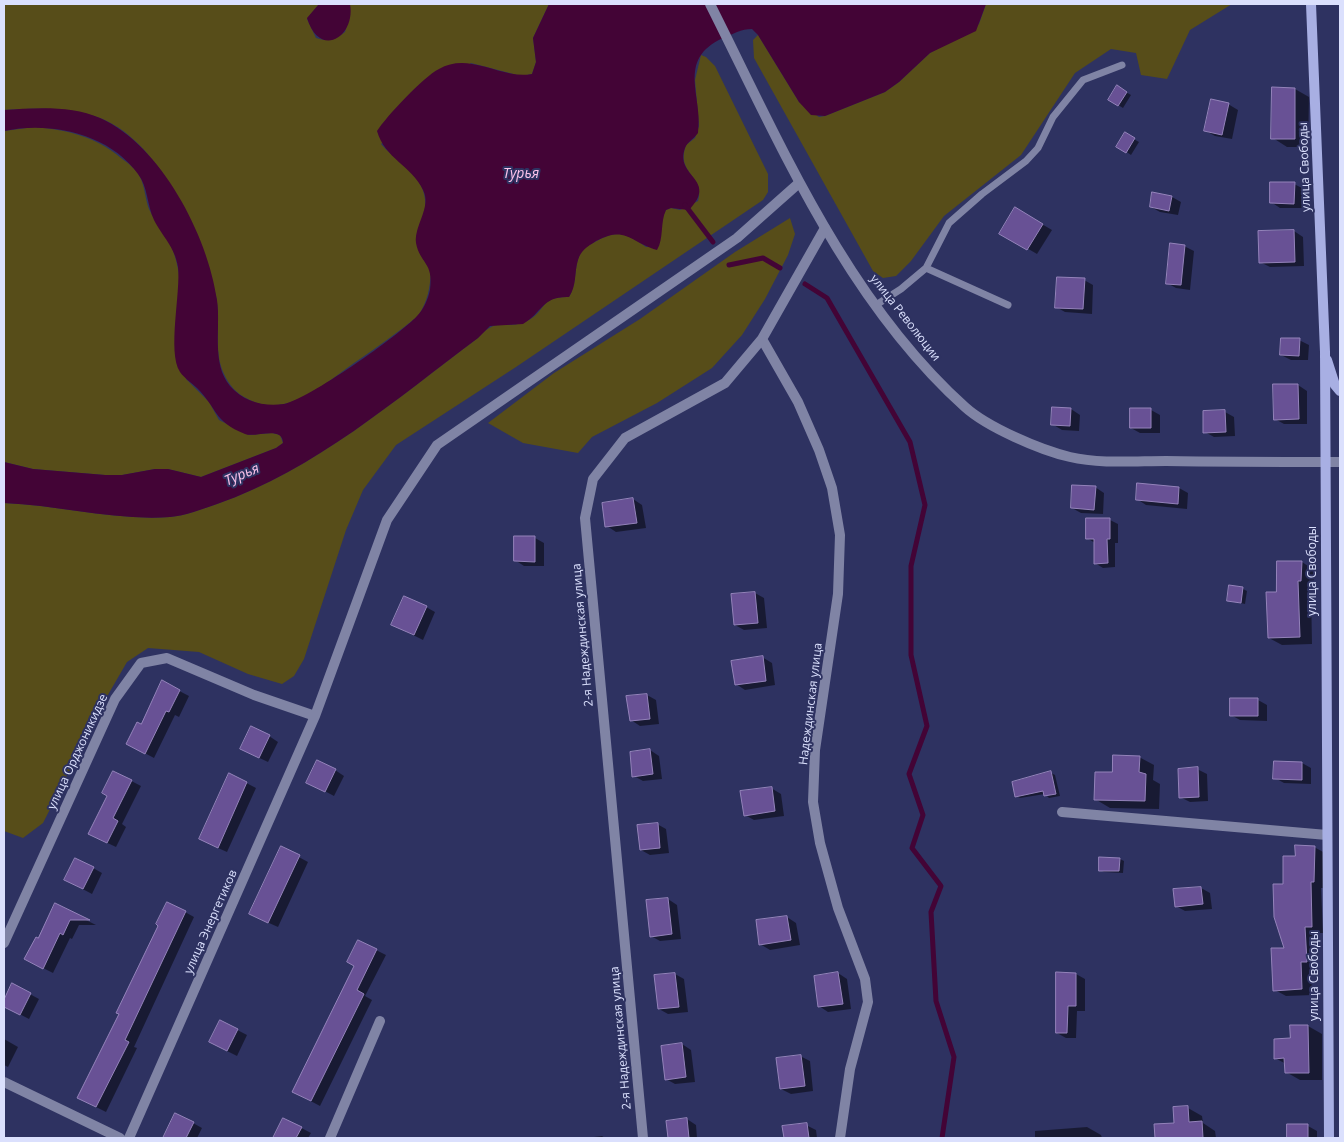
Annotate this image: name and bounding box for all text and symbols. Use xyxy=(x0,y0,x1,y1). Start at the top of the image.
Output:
street label: улица Свободы xyxy=(1296,122,1314,212)
water label: Турья xyxy=(503,166,539,182)
street label: улица Революции xyxy=(867,272,943,364)
water label: Турья xyxy=(222,460,262,490)
street label: улица Свободы xyxy=(1306,526,1320,616)
street label: 2-я Надеждинская улица xyxy=(570,563,596,707)
street label: Надеждинская улица xyxy=(796,642,826,766)
street label: улица Орджоникидзе xyxy=(45,692,111,812)
street label: улица Энергетиков xyxy=(182,868,240,976)
street label: улица Свободы xyxy=(1308,931,1322,1021)
street label: 2-я Надеждинская улица xyxy=(608,966,634,1110)

